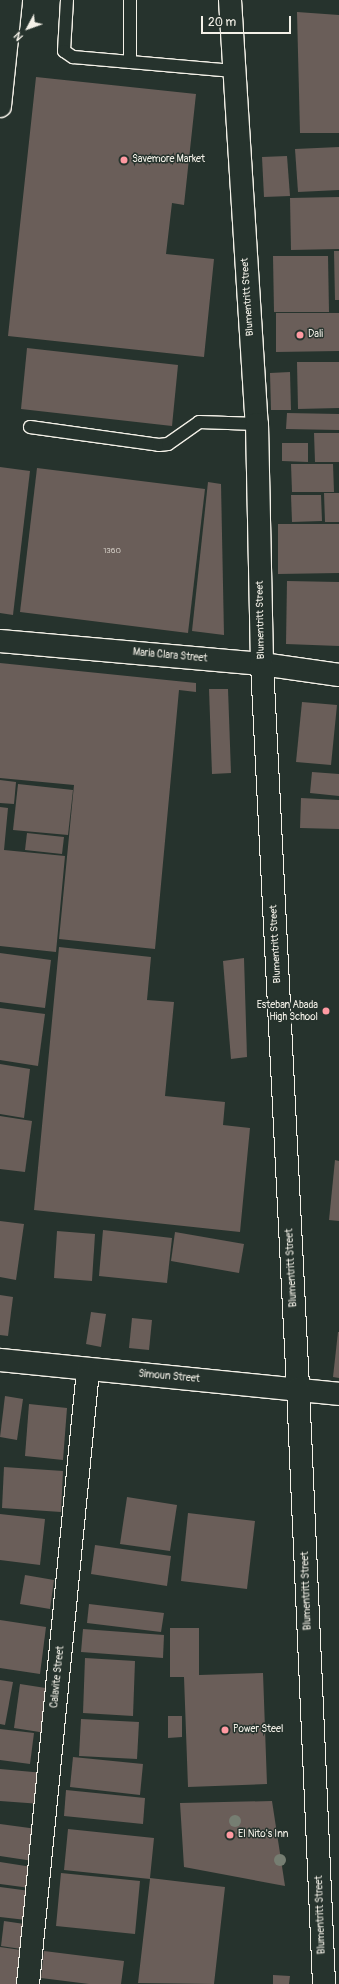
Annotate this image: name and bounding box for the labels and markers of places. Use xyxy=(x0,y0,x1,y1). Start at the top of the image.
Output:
place label: Savemore Market xyxy=(132,154,205,166)
marker: Savemore Market xyxy=(119,155,129,165)
place label: Dali xyxy=(308,329,323,341)
marker: Dali xyxy=(295,330,305,340)
place label: Esteban Abada High School xyxy=(257,999,318,1022)
marker: Esteban Abada High School xyxy=(321,1006,331,1016)
place label: Power Steel xyxy=(233,1724,283,1736)
marker: Power Steel xyxy=(220,1725,230,1735)
place label: El Nito's Inn xyxy=(238,1829,288,1841)
marker: El Nito's Inn xyxy=(225,1830,235,1840)

